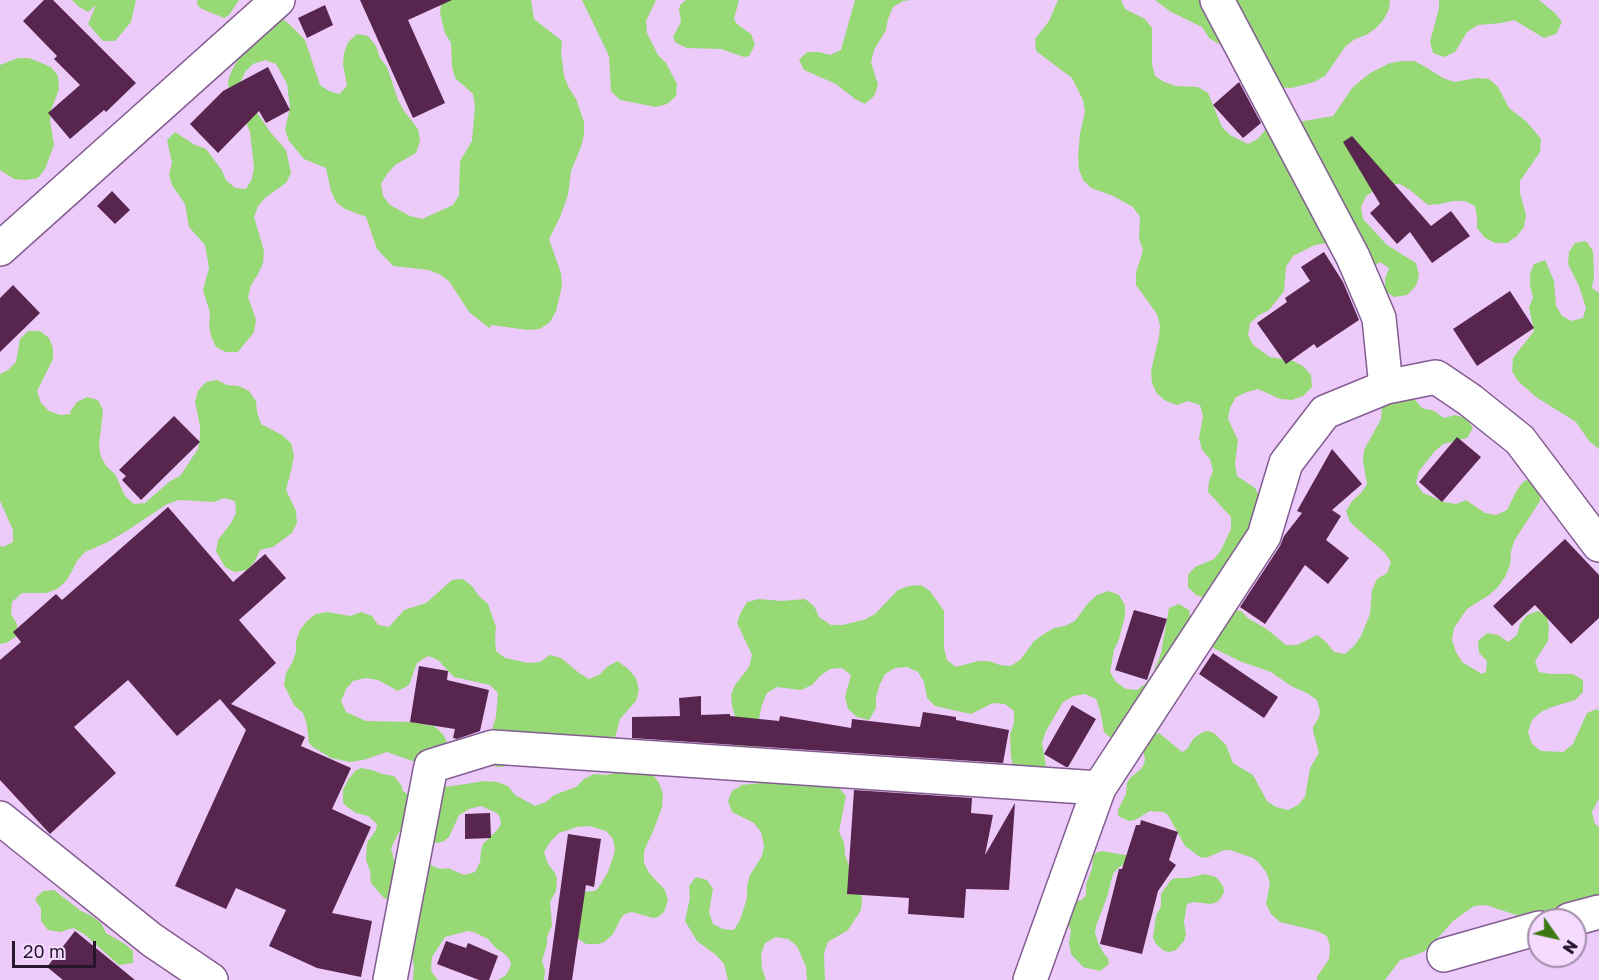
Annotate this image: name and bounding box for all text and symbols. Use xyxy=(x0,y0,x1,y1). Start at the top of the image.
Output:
north arrow xyxy=(1527,908,1587,968)
scale bar xyxy=(15,929,99,967)
text: N xyxy=(1559,936,1582,958)
text: 20 m xyxy=(23,940,65,962)

